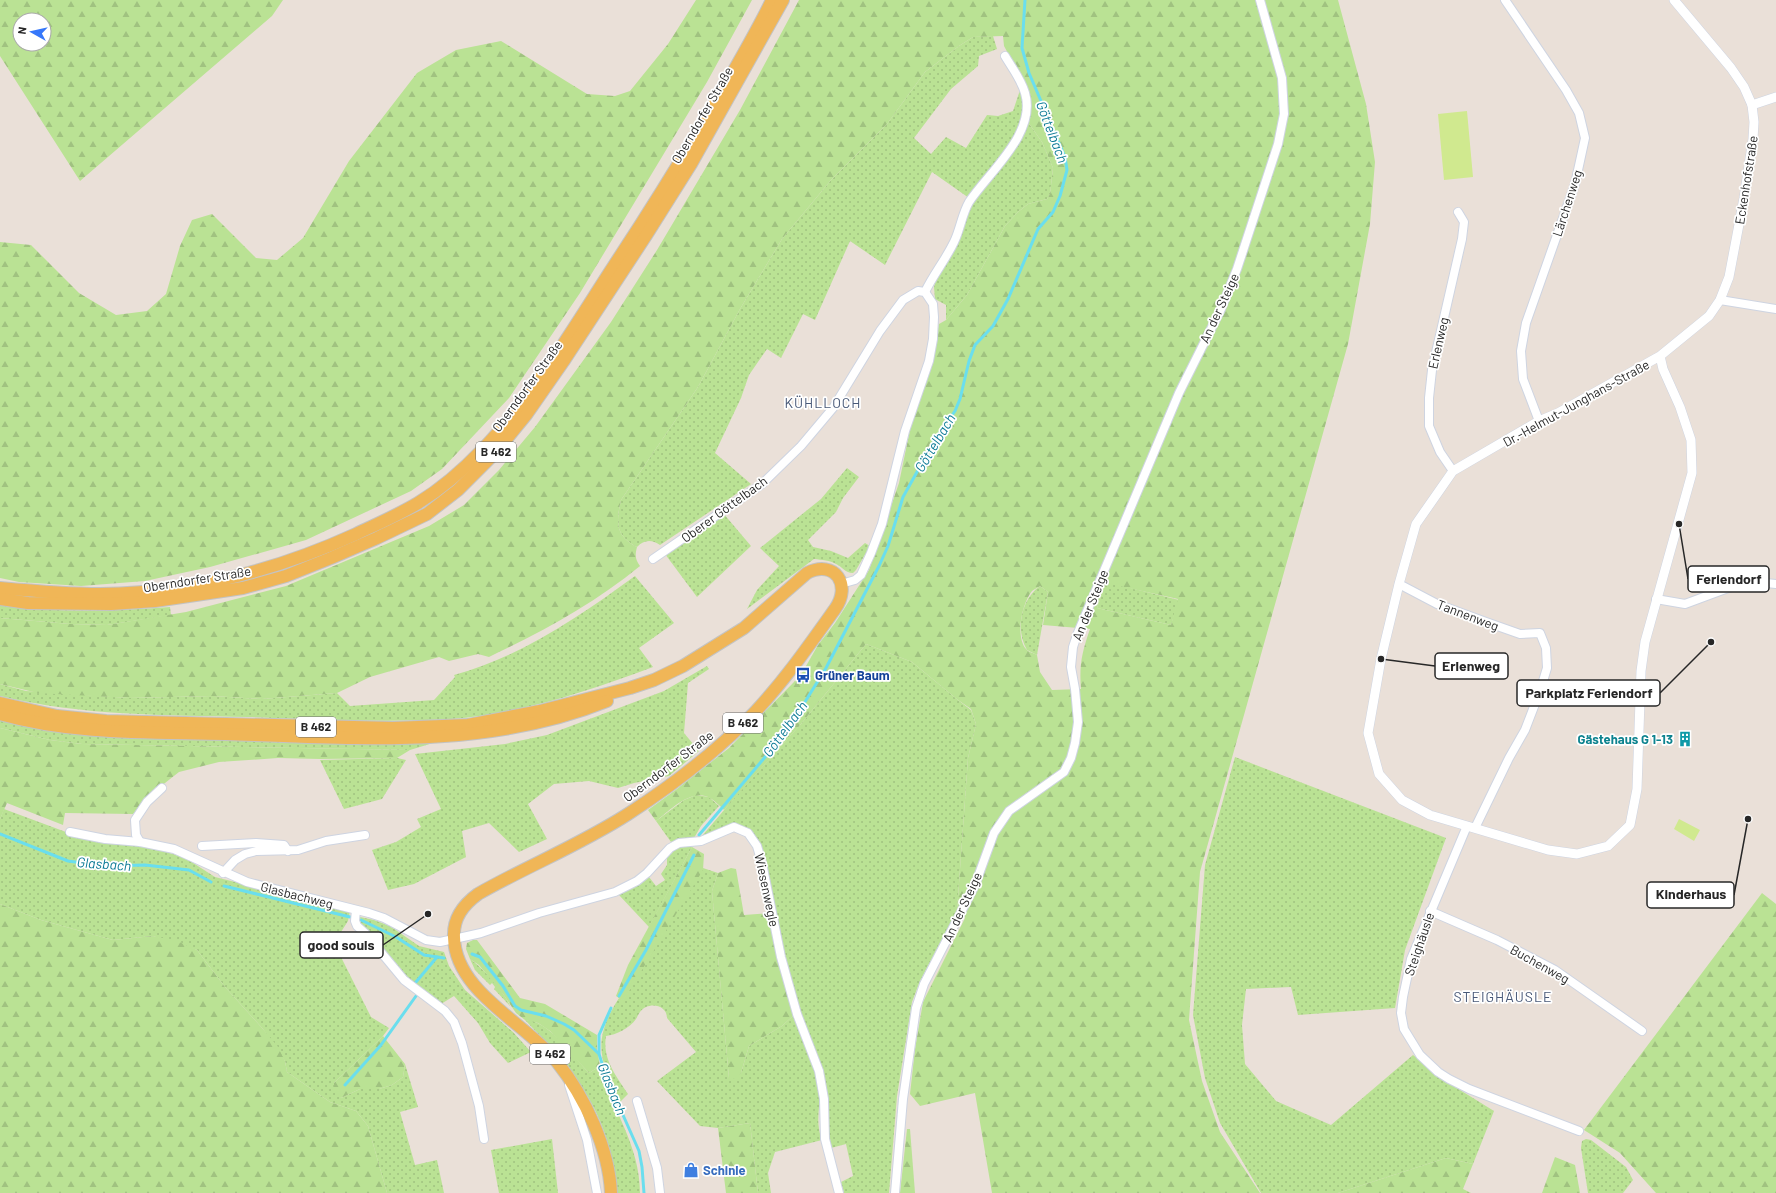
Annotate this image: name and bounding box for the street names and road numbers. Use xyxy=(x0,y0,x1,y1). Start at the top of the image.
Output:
street label: Oberndorfer Straße xyxy=(668,64,736,166)
street label: Eckenhofstraße xyxy=(1731,134,1761,226)
street label: Lärchenweg xyxy=(1549,168,1585,238)
street label: An der Steige xyxy=(1196,271,1242,345)
street label: Erlenweg xyxy=(1424,316,1452,370)
street label: Oberndorfer Straße xyxy=(489,337,566,435)
street label: Dr.-Helmut-Junghans-Straße xyxy=(1500,356,1652,450)
road number: B 462 xyxy=(476,442,516,462)
street label: Oberer Göttelbach xyxy=(678,472,770,546)
street label: Oberndorfer Straße xyxy=(142,563,252,595)
street label: An der Steige xyxy=(1069,567,1112,643)
street label: Tannenweg xyxy=(1435,596,1501,634)
road number: B 462 xyxy=(723,713,763,733)
road number: B 462 xyxy=(296,717,336,737)
street label: Oberndorfer Straße xyxy=(620,727,716,805)
street label: Wiesenwegle xyxy=(751,852,783,928)
street label: An der Steige xyxy=(939,870,985,944)
street label: Glasbachweg xyxy=(259,878,335,912)
street label: Steighäusle xyxy=(1401,910,1437,978)
street label: Buchenweg xyxy=(1507,941,1573,987)
road number: B 462 xyxy=(530,1044,570,1064)

